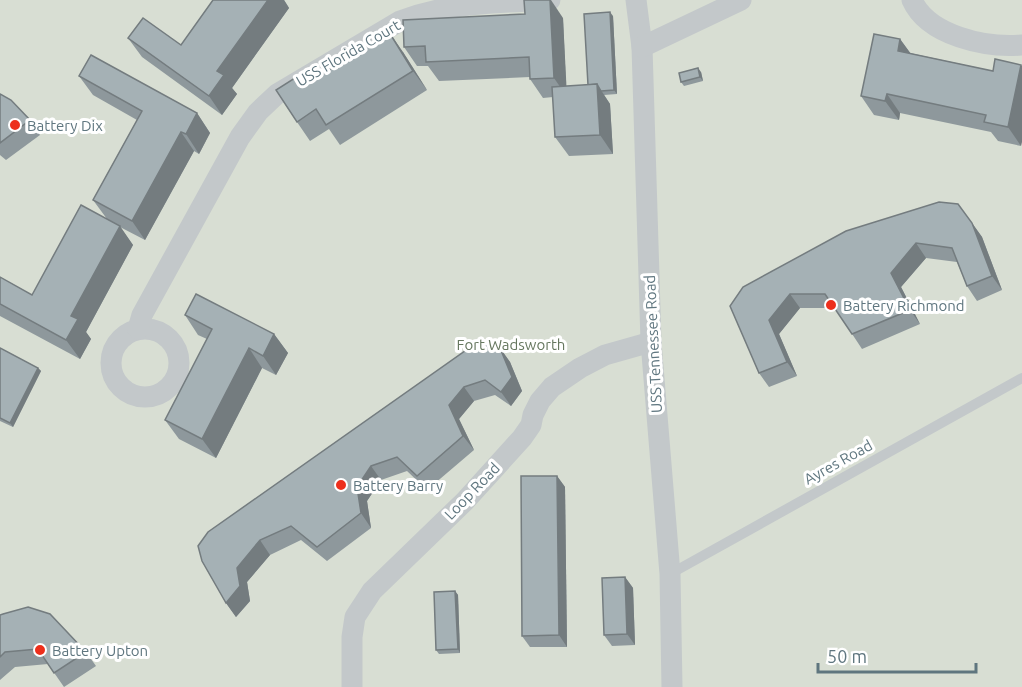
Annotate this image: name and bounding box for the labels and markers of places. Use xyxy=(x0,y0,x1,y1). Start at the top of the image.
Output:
place label: Battery Dix xyxy=(27,117,103,134)
marker: Battery Dix xyxy=(8,118,22,132)
place label: Battery Richmond xyxy=(843,297,965,314)
marker: Battery Richmond xyxy=(824,298,838,312)
place label: Battery Barry xyxy=(353,477,443,494)
marker: Battery Barry xyxy=(334,478,348,492)
place label: Battery Upton xyxy=(52,642,148,659)
marker: Battery Upton xyxy=(33,643,47,657)

